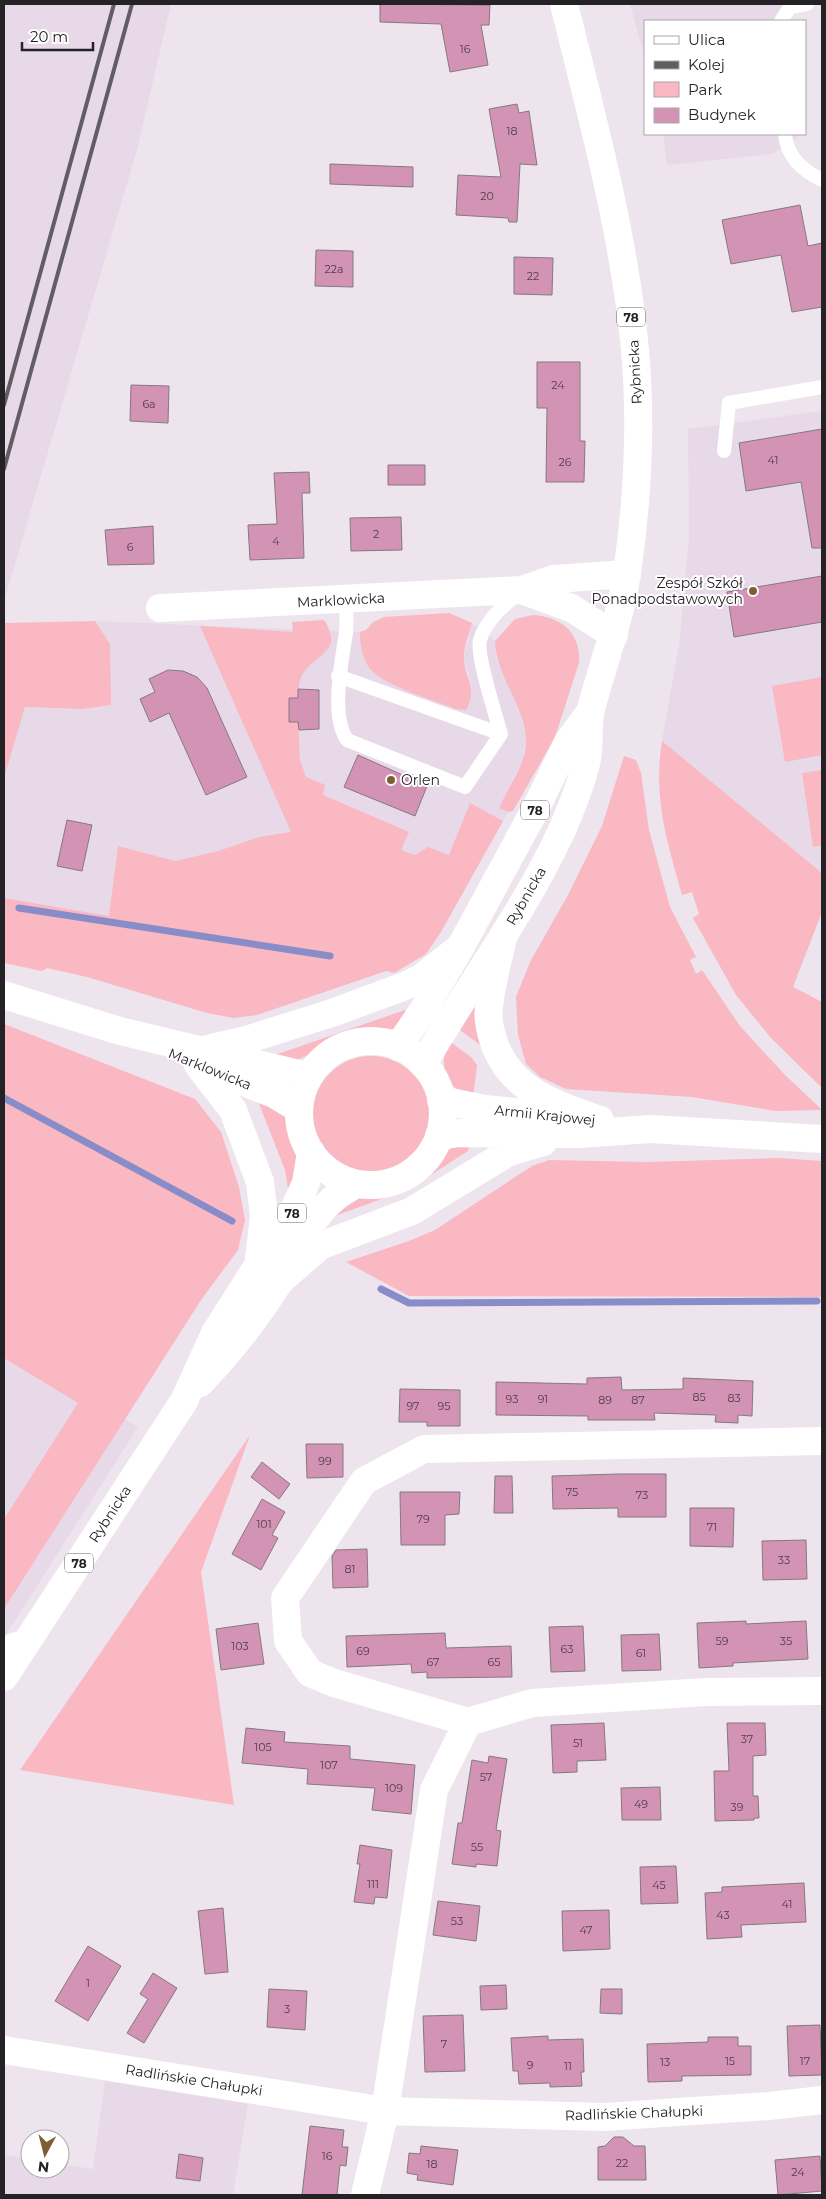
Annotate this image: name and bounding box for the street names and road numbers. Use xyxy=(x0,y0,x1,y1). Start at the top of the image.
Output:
road number: 78 xyxy=(617,308,645,326)
street label: Rybnicka xyxy=(624,339,646,405)
street label: Marklowicka xyxy=(296,589,386,611)
road number: 78 xyxy=(521,800,549,820)
street label: Rybnicka xyxy=(502,863,550,929)
street label: Marklowicka xyxy=(166,1044,254,1094)
street label: Armii Krajowej xyxy=(494,1101,596,1129)
road number: 78 xyxy=(278,1204,306,1222)
street label: Rybnicka xyxy=(85,1482,135,1546)
road number: 78 xyxy=(65,1554,93,1572)
street label: Radlińskie Chałupki xyxy=(124,2060,264,2100)
street label: Radlińskie Chałupki xyxy=(564,2102,704,2124)

